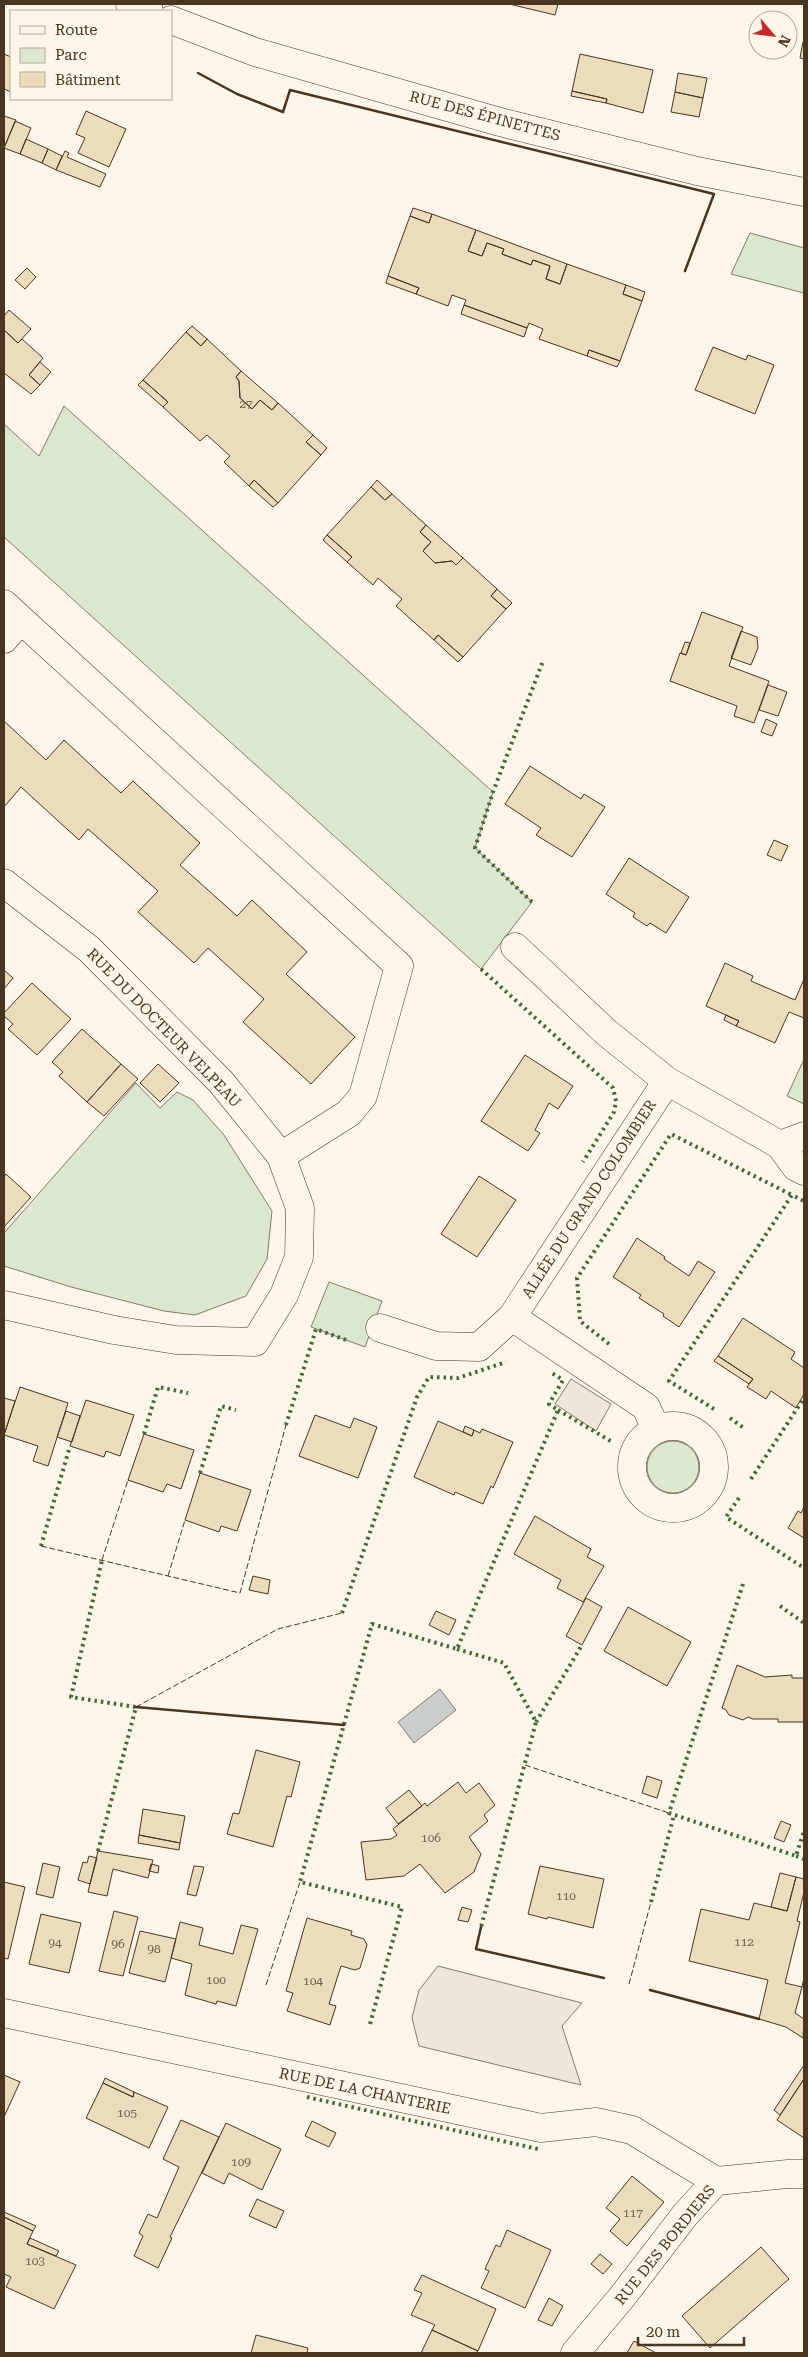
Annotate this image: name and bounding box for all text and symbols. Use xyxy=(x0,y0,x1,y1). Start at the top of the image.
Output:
legend xyxy=(10,10,172,100)
north arrow xyxy=(748,10,798,60)
text: Route xyxy=(55,21,97,39)
text: N xyxy=(775,33,794,50)
text: Parc xyxy=(55,46,87,64)
text: Bâtiment xyxy=(55,71,121,89)
street label: RUE DES ÉPINETTES xyxy=(408,87,562,145)
house number: 27 xyxy=(239,397,253,411)
street label: RUE DU DOCTEUR VELPEAU xyxy=(83,945,245,1111)
street label: ALLÉE DU GRAND COLOMBIER xyxy=(518,1096,660,1302)
house number: 106 xyxy=(421,1831,441,1845)
house number: 110 xyxy=(556,1889,576,1903)
house number: 112 xyxy=(734,1935,754,1949)
house number: 94 xyxy=(48,1936,62,1950)
house number: 96 xyxy=(111,1937,125,1951)
house number: 98 xyxy=(147,1942,161,1956)
house number: 100 xyxy=(206,1973,226,1987)
house number: 104 xyxy=(303,1974,323,1988)
street label: RUE DE LA CHANTERIE xyxy=(277,2064,453,2118)
house number: 105 xyxy=(117,2106,137,2120)
house number: 109 xyxy=(231,2155,251,2169)
street label: RUE DES BORDIERS xyxy=(611,2181,719,2309)
house number: 117 xyxy=(623,2206,643,2220)
house number: 103 xyxy=(25,2254,45,2268)
scale bar xyxy=(638,2314,744,2346)
text: 20 m xyxy=(646,2323,681,2341)

